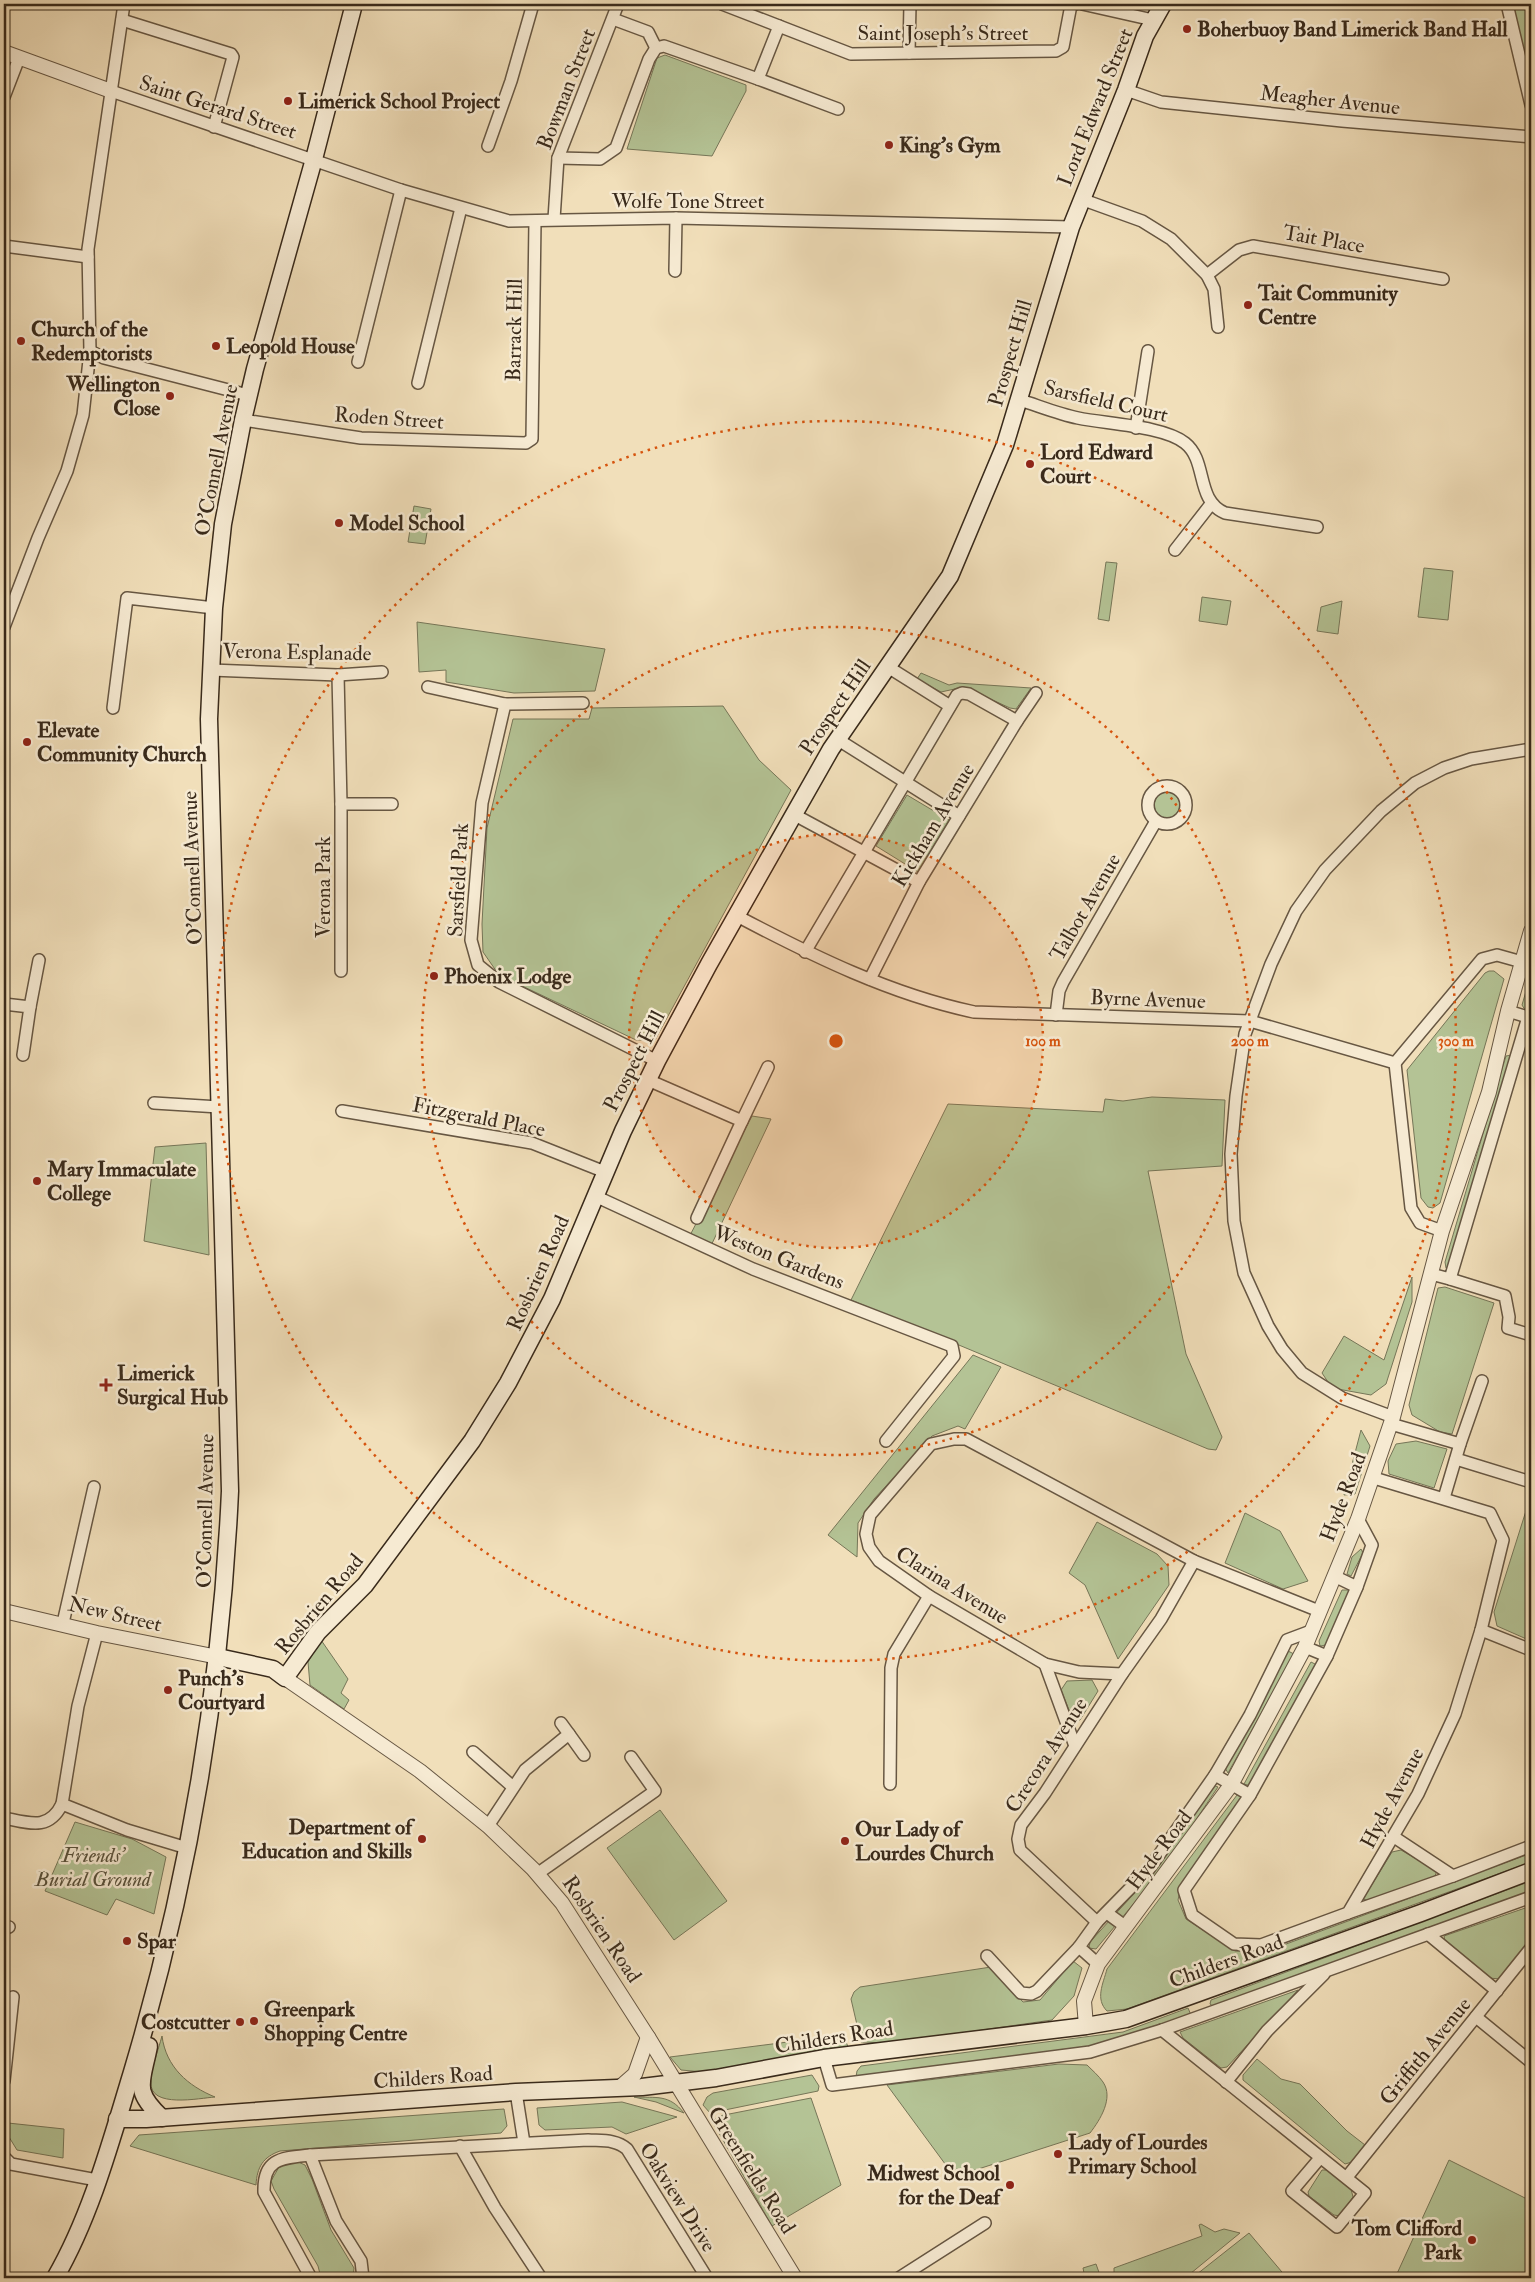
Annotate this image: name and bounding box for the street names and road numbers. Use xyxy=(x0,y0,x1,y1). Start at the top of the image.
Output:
street label: Saint Joseph's Street xyxy=(858,20,1029,47)
street label: Lord Edward Street xyxy=(1052,24,1139,190)
street label: Bowman Street xyxy=(531,25,602,154)
street label: Saint Gerard Street xyxy=(136,69,300,146)
street label: Meagher Avenue xyxy=(1259,80,1401,121)
street label: Wolfe Tone Street xyxy=(611,188,764,215)
street label: Tait Place xyxy=(1281,219,1367,260)
street label: Barrack Hill xyxy=(500,278,529,382)
street label: Prospect Hill xyxy=(982,296,1039,410)
street label: Sarsfield Court xyxy=(1041,374,1171,429)
street label: O'Connell Avenue xyxy=(189,382,245,538)
street label: Roden Street xyxy=(333,401,445,436)
street label: Verona Esplanade xyxy=(222,638,372,667)
street label: Prospect Hill xyxy=(794,654,878,760)
street label: Kickham Avenue xyxy=(886,758,981,892)
street label: O'Connell Avenue xyxy=(176,790,209,946)
street label: Sarsfield Park xyxy=(442,822,475,938)
street label: Verona Park xyxy=(310,836,337,938)
street label: Talbot Avenue xyxy=(1044,849,1127,966)
street label: Byrne Avenue xyxy=(1090,984,1206,1015)
street label: Prospect Hill xyxy=(597,1006,672,1116)
street label: Fitzgerald Place xyxy=(410,1091,548,1144)
street label: Rosbrien Road xyxy=(501,1211,576,1335)
street label: Weston Gardens xyxy=(709,1219,848,1296)
street label: O'Connell Avenue xyxy=(191,1433,220,1588)
street label: Hyde Road xyxy=(1314,1448,1373,1546)
street label: Clarina Avenue xyxy=(891,1540,1013,1631)
street label: Rosbrien Road xyxy=(269,1548,370,1660)
street label: New Street xyxy=(66,1591,164,1638)
street label: Crecora Avenue xyxy=(999,1692,1094,1818)
street label: Hyde Avenue xyxy=(1355,1743,1430,1853)
street label: Hyde Road xyxy=(1121,1804,1199,1896)
street label: Rosbrien Road xyxy=(556,1870,648,1989)
street label: Childers Road xyxy=(1165,1928,1288,1995)
street label: Griffith Avenue xyxy=(1374,1992,1477,2111)
street label: Childers Road xyxy=(773,2015,896,2060)
street label: Childers Road xyxy=(372,2060,494,2095)
street label: Greenfields Road xyxy=(702,2102,802,2240)
street label: Oakview Drive xyxy=(633,2137,722,2257)

